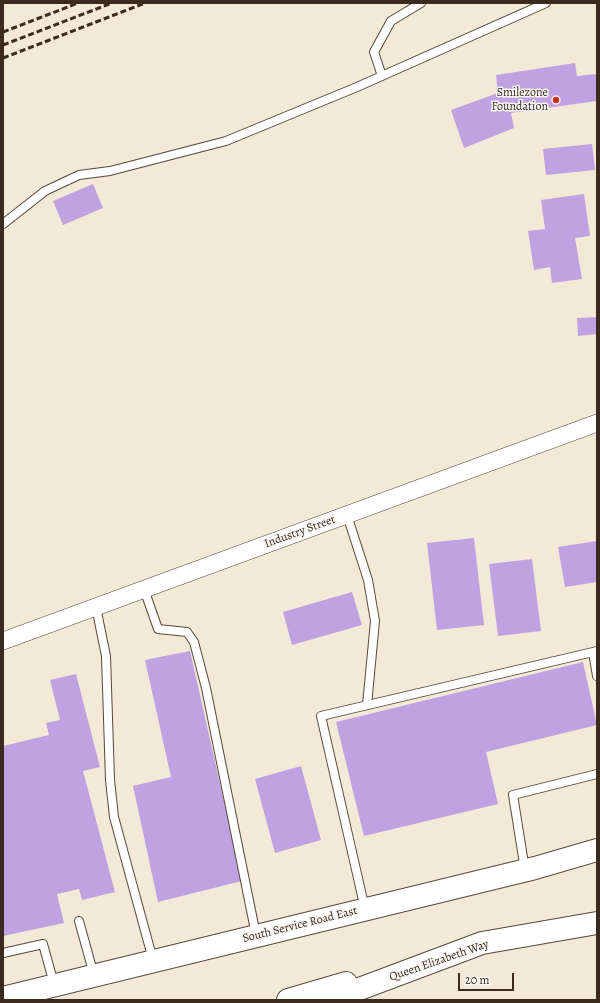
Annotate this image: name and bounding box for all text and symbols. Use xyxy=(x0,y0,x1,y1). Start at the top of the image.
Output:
place label: Smilezone Foundation xyxy=(491,86,548,114)
marker: Smilezone Foundation xyxy=(551,95,561,105)
street label: Industry Street xyxy=(263,512,337,552)
street label: South Service Road East xyxy=(241,904,359,946)
street label: Queen Elizabeth Way xyxy=(387,937,491,985)
scale bar xyxy=(460,965,516,991)
text: 20 m xyxy=(465,972,489,988)

